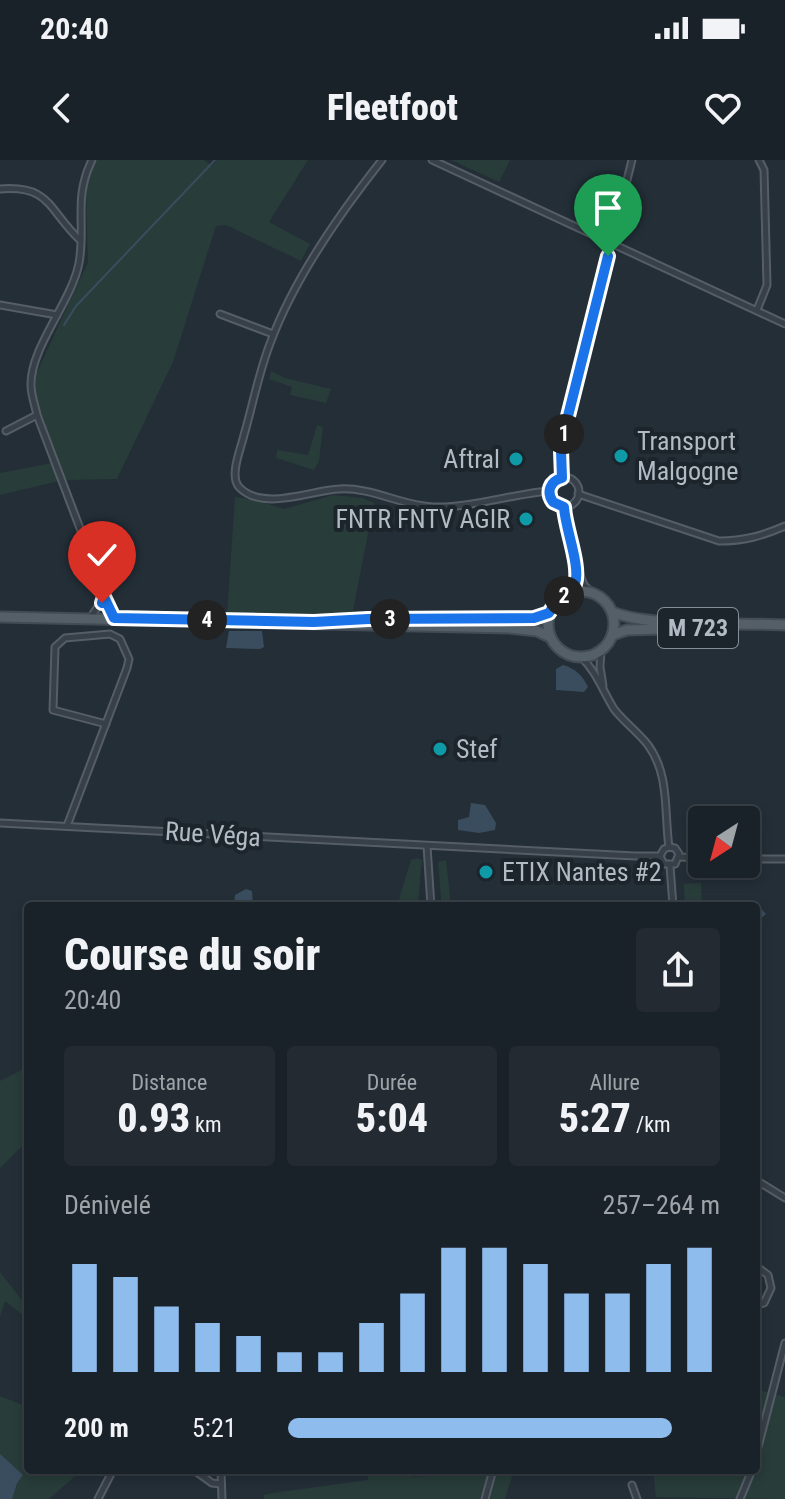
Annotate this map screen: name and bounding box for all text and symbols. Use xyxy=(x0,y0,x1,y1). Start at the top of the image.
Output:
text: 20:40 xyxy=(40,11,109,46)
icon: back xyxy=(40,86,84,130)
icon: heart xyxy=(701,86,745,130)
text: Fleetfoot xyxy=(327,87,458,129)
pin xyxy=(574,174,642,256)
icon: arrive xyxy=(586,186,630,230)
pin: 1 xyxy=(544,414,584,454)
text: 1 xyxy=(558,421,570,446)
place label: Transport Malgogne xyxy=(637,426,739,486)
place label: Aftral xyxy=(443,444,500,474)
marker: Transport Malgogne xyxy=(612,447,630,465)
marker: Aftral xyxy=(507,450,525,468)
place label: FNTR FNTV AGIR xyxy=(335,504,510,534)
marker: FNTR FNTV AGIR xyxy=(517,510,535,528)
pin xyxy=(68,521,136,603)
icon: check xyxy=(80,533,124,577)
pin: 2 xyxy=(544,576,584,616)
text: 2 xyxy=(558,583,570,608)
pin: 3 xyxy=(370,599,410,639)
pin: 4 xyxy=(187,600,227,640)
text: 3 xyxy=(384,606,396,631)
text: 4 xyxy=(201,607,213,632)
road number: M 723 xyxy=(658,608,738,648)
place label: Stef xyxy=(456,734,498,764)
marker: Stef xyxy=(431,740,449,758)
north arrow xyxy=(688,806,760,878)
map controls xyxy=(688,806,760,878)
street label: Rue Véga xyxy=(164,816,262,852)
place label: ETIX Nantes #2 xyxy=(502,857,662,887)
marker: ETIX Nantes #2 xyxy=(477,863,495,881)
button: share xyxy=(636,928,720,1012)
text: Course du soir xyxy=(64,929,320,981)
text: 20:40 xyxy=(64,985,121,1015)
text: Distance xyxy=(131,1070,207,1095)
text: Durée xyxy=(367,1070,417,1095)
text: Allure xyxy=(590,1070,640,1095)
text: 0.93 xyxy=(117,1095,190,1142)
text: 5:04 xyxy=(356,1095,428,1142)
text: 5:27 xyxy=(559,1095,631,1142)
text: km xyxy=(190,1112,222,1137)
text: /km xyxy=(631,1112,671,1137)
text: Dénivelé xyxy=(64,1190,151,1220)
text: 257–264 m xyxy=(603,1190,720,1220)
text: 200 m xyxy=(64,1413,129,1443)
text: 5:21 xyxy=(192,1413,237,1443)

